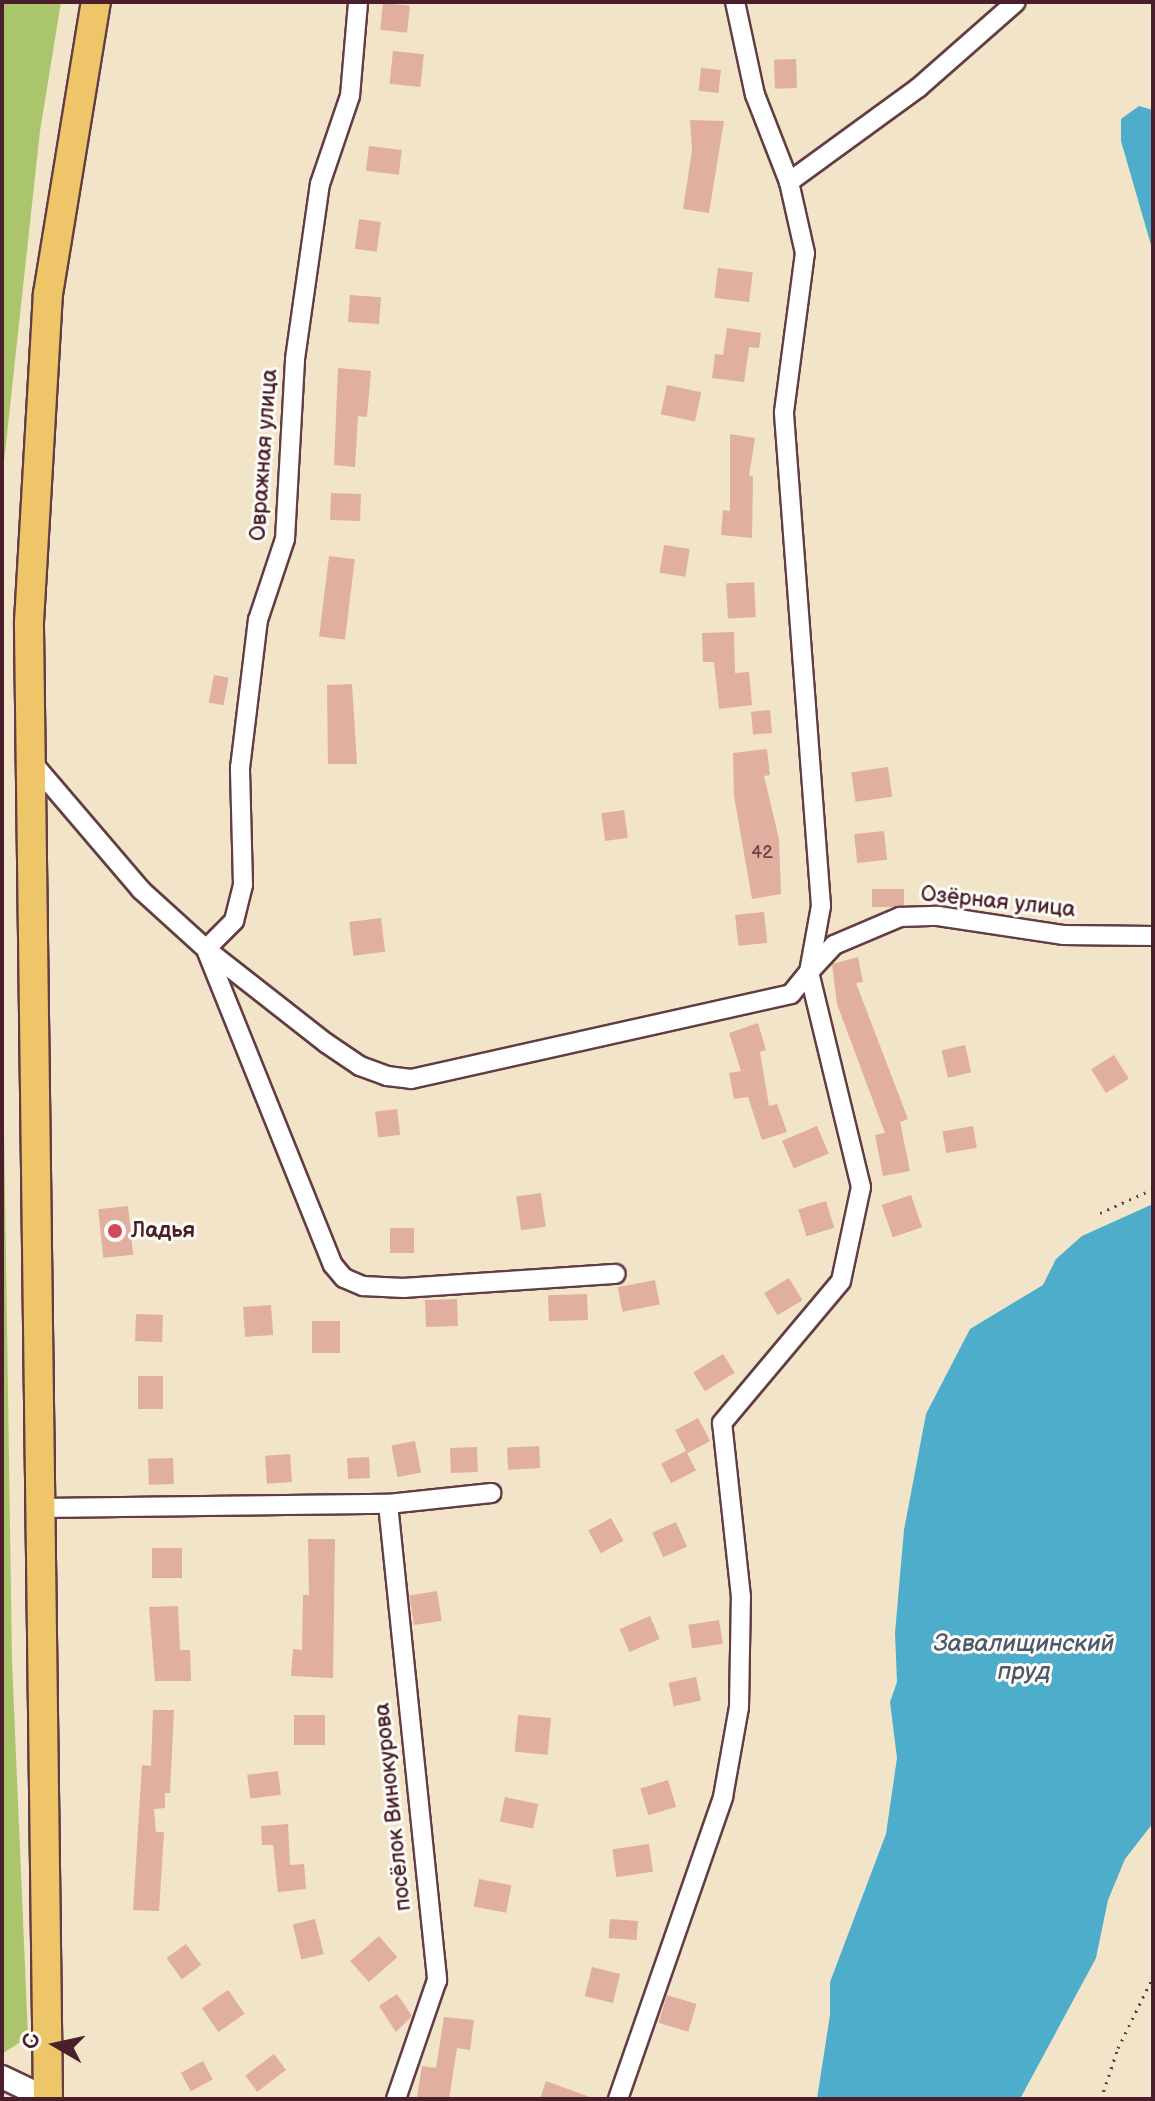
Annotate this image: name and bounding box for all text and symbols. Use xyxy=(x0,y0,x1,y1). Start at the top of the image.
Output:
street label: Овражная улица xyxy=(245,368,283,542)
house number: 42 xyxy=(751,842,773,864)
street label: Озёрная улица xyxy=(919,881,1077,923)
place label: Ладья xyxy=(131,1218,195,1244)
marker: Ладья xyxy=(106,1222,124,1240)
water label: Завалищинский пруд xyxy=(934,1630,1114,1686)
street label: посёлок Винокурова xyxy=(369,1702,417,1912)
north arrow xyxy=(16,2005,96,2085)
text: С xyxy=(17,2032,46,2051)

